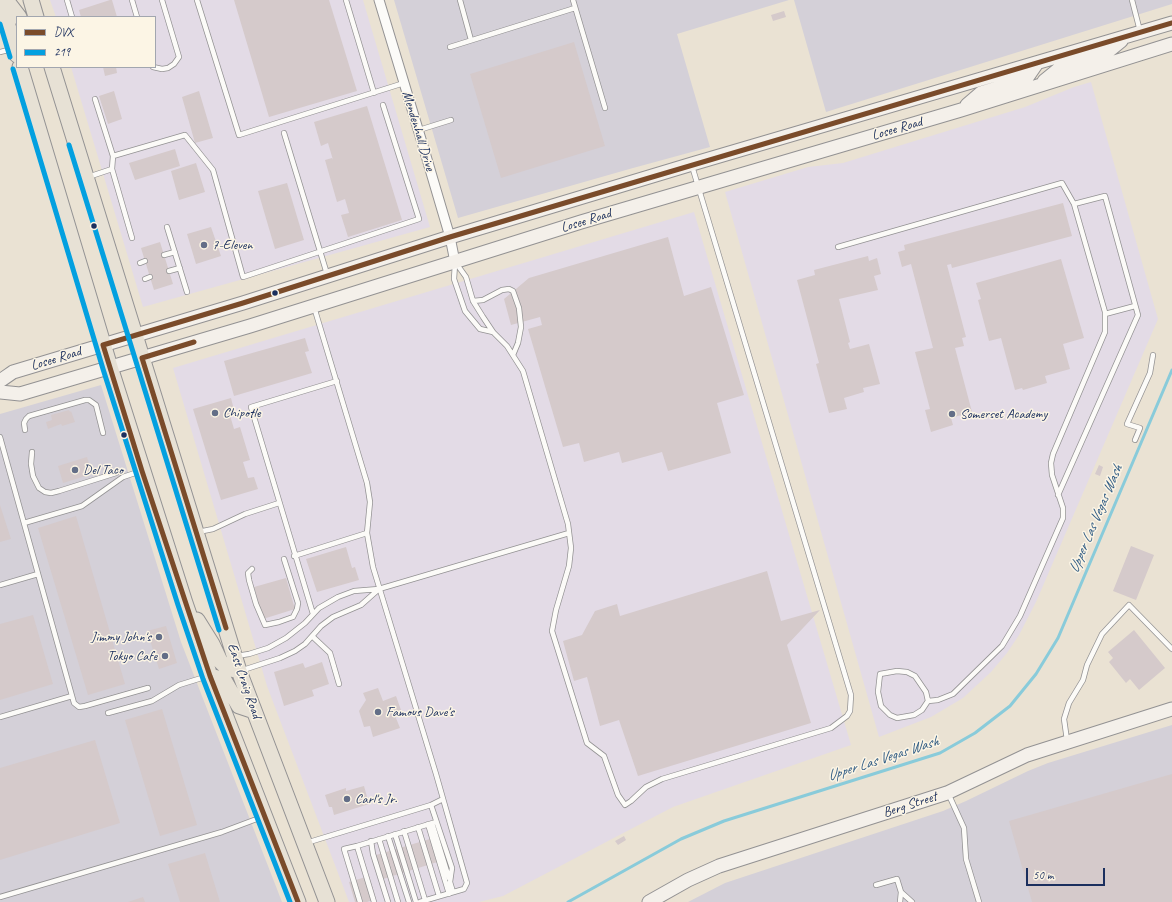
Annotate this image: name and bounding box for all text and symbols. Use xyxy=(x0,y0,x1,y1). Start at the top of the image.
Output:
legend xyxy=(16,16,156,68)
text: DVX xyxy=(54,24,73,40)
text: 219 xyxy=(54,44,70,60)
street label: Mendenhall Drive xyxy=(398,89,438,173)
street label: Losee Road xyxy=(870,114,924,144)
street label: Losee Road xyxy=(559,205,613,237)
unlabelled marker xyxy=(89,221,99,231)
place label: 7-Eleven xyxy=(212,237,253,253)
marker: 7-Eleven xyxy=(199,240,209,250)
unlabelled marker xyxy=(270,288,280,298)
street label: Losee Road xyxy=(29,343,83,375)
place label: Chipotle xyxy=(223,405,261,421)
place label: Somerset Academy xyxy=(960,406,1047,422)
marker: Chipotle xyxy=(210,408,220,418)
marker: Somerset Academy xyxy=(947,409,957,419)
unlabelled marker xyxy=(119,430,129,440)
place label: Del Taco xyxy=(83,462,123,478)
water label: Upper Las Vegas Wash xyxy=(1065,462,1127,576)
marker: Del Taco xyxy=(70,465,80,475)
place label: Jimmy John's xyxy=(91,629,151,645)
marker: Jimmy John's xyxy=(154,632,164,642)
street label: East Craig Road xyxy=(223,641,265,721)
place label: Tokyo Cafe xyxy=(107,648,157,664)
marker: Tokyo Cafe xyxy=(160,651,170,661)
place label: Famous Dave's xyxy=(386,704,454,720)
marker: Famous Dave's xyxy=(373,707,383,717)
water label: Upper Las Vegas Wash xyxy=(825,733,941,785)
street label: Berg Street xyxy=(881,788,939,822)
place label: Carl's Jr. xyxy=(355,791,397,807)
marker: Carl's Jr. xyxy=(342,794,352,804)
scale bar xyxy=(1028,860,1107,886)
text: 50 m xyxy=(1033,867,1053,883)

